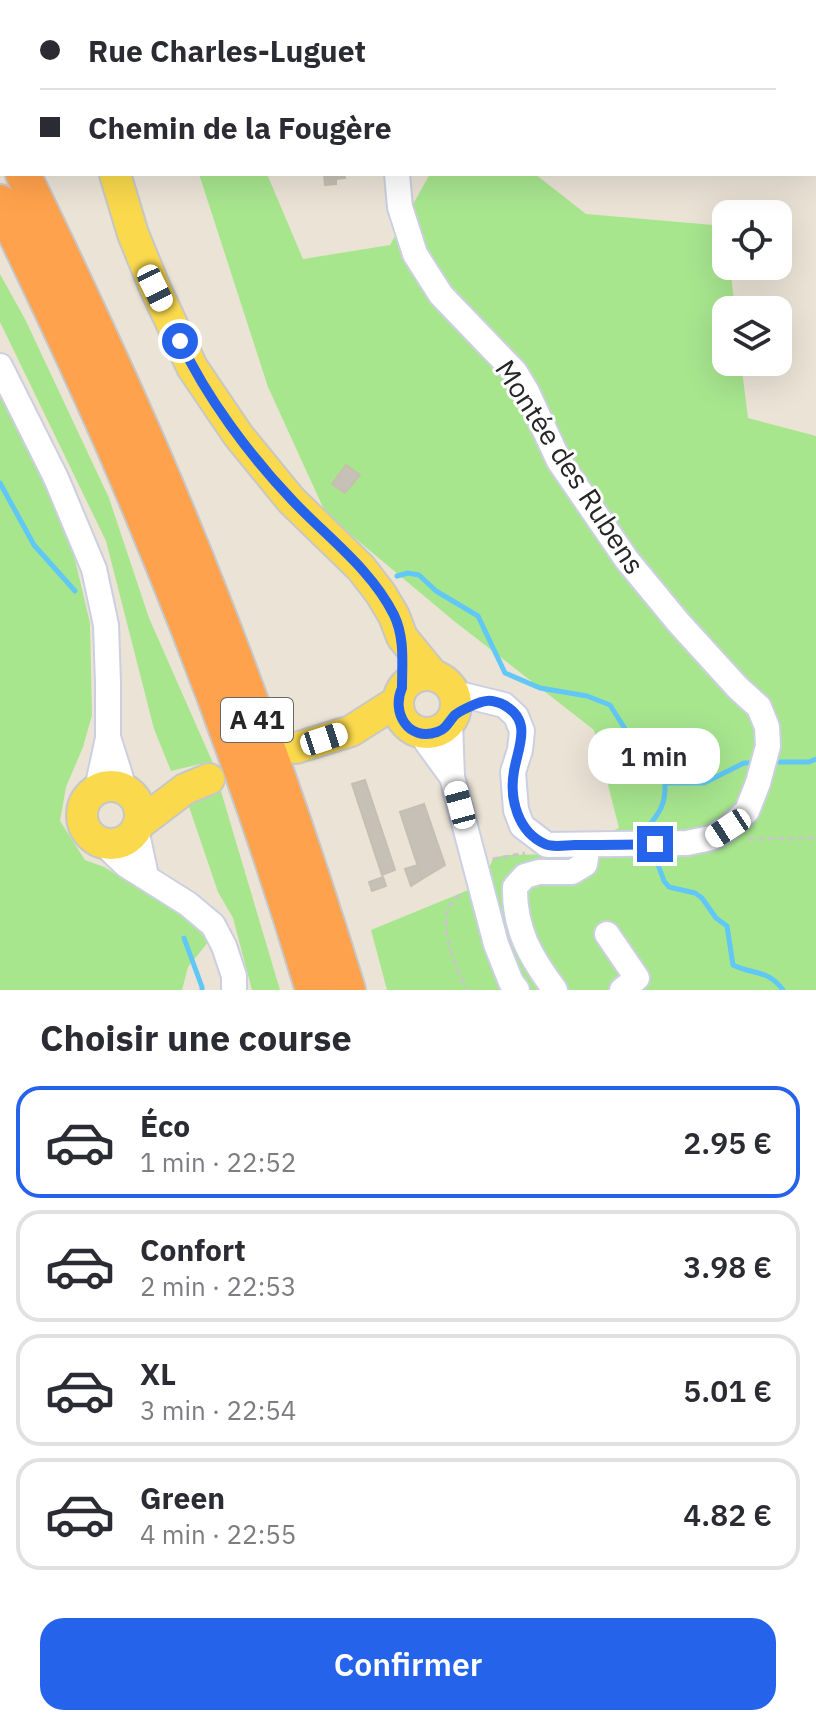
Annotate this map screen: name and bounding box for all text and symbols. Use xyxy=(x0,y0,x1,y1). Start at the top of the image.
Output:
text: Rue Charles-Luguet xyxy=(88,31,366,70)
text: Chemin de la Fougère xyxy=(88,108,392,147)
map controls xyxy=(712,200,792,376)
button: locate xyxy=(712,200,792,280)
car xyxy=(134,261,176,315)
button: layers xyxy=(712,296,792,376)
route start xyxy=(162,323,198,359)
street label: Montée des Rubens xyxy=(487,353,654,581)
road number: A 41 xyxy=(221,698,293,742)
car xyxy=(297,720,351,758)
callout: 1 min xyxy=(589,728,721,784)
text: 1 min xyxy=(620,739,688,773)
car xyxy=(442,779,478,831)
car xyxy=(701,805,755,851)
route end xyxy=(637,826,673,862)
text: Choisir une course xyxy=(40,1014,352,1061)
icon: car xyxy=(44,1106,116,1178)
text: Éco xyxy=(140,1106,190,1145)
text: 2.95 € xyxy=(683,1123,772,1162)
text: 1 min · 22:52 xyxy=(140,1145,296,1179)
icon: car xyxy=(44,1230,116,1302)
text: Confort xyxy=(140,1230,246,1269)
text: 3.98 € xyxy=(683,1247,772,1286)
text: 2 min · 22:53 xyxy=(140,1269,296,1303)
icon: car xyxy=(44,1354,116,1426)
text: XL xyxy=(140,1354,176,1393)
text: 5.01 € xyxy=(683,1371,772,1410)
text: 3 min · 22:54 xyxy=(140,1393,296,1427)
icon: car xyxy=(44,1478,116,1550)
text: Green xyxy=(140,1478,225,1517)
text: 4.82 € xyxy=(683,1495,772,1534)
text: 4 min · 22:55 xyxy=(140,1517,296,1551)
button: Confirmer xyxy=(40,1618,776,1710)

